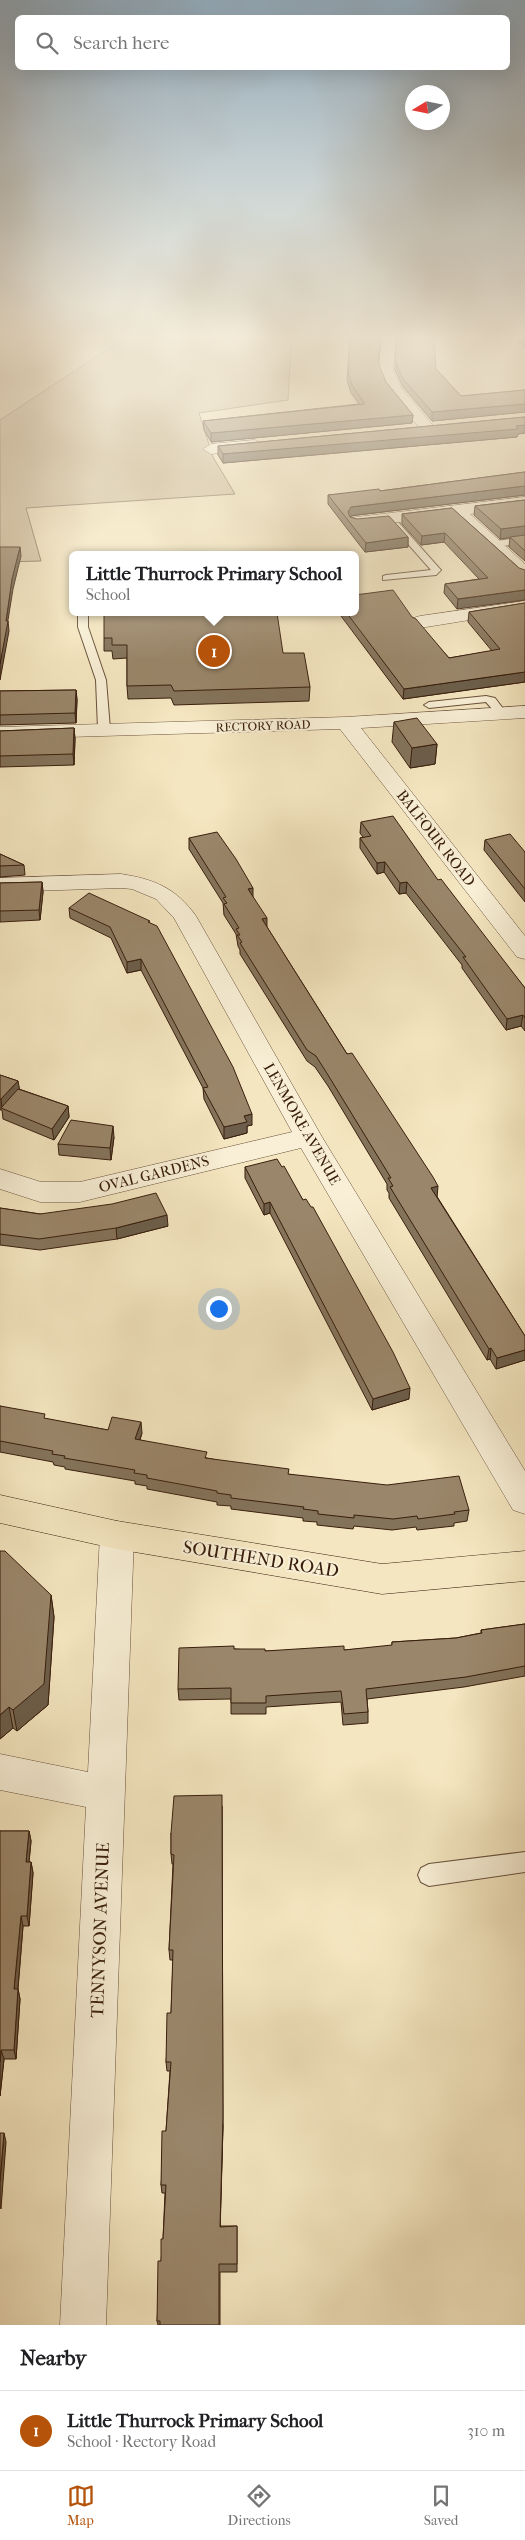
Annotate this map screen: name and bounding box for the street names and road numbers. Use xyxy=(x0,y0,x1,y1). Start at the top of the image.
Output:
street label: RECTORY ROAD xyxy=(215,717,311,735)
street label: BALFOUR ROAD xyxy=(393,786,479,890)
street label: LENMORE AVENUE xyxy=(260,1060,344,1188)
street label: OVAL GARDENS xyxy=(97,1152,211,1196)
street label: SOUTHEND ROAD xyxy=(181,1537,340,1582)
street label: TENNYSON AVENUE xyxy=(87,1842,114,2018)

